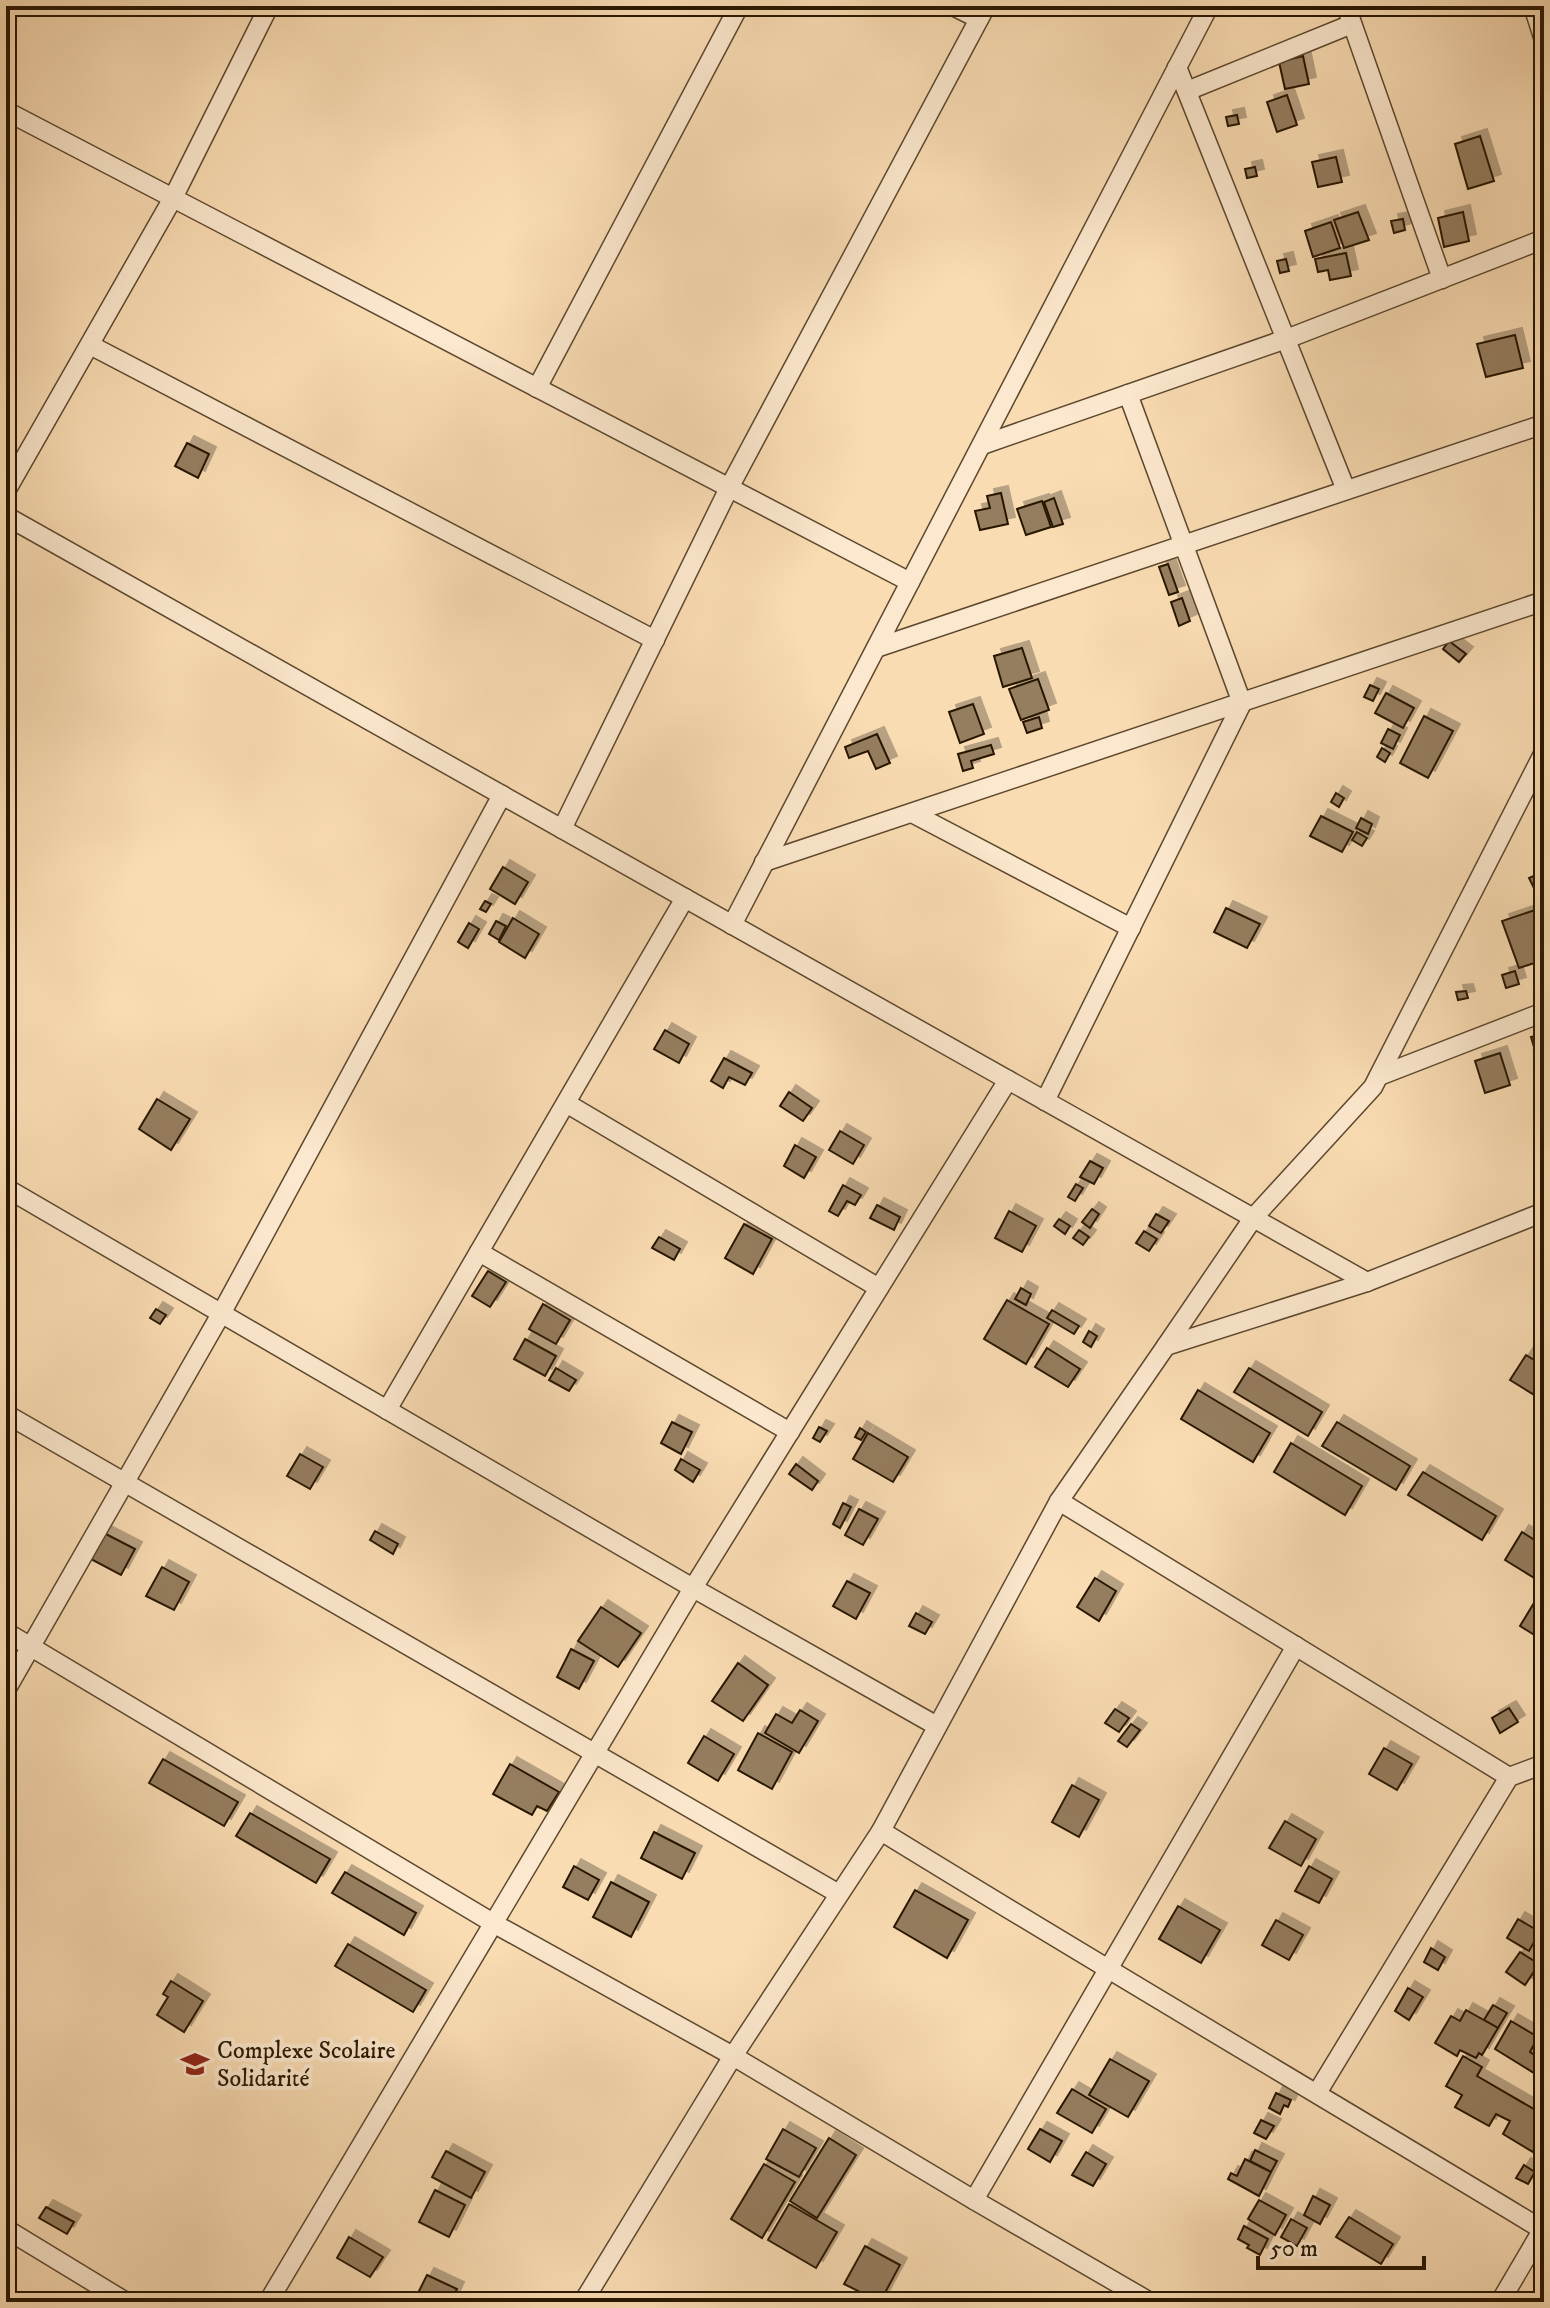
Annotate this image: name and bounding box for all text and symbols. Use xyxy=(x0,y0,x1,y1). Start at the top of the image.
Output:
place label: Complexe Scolaire Solidarité xyxy=(217,2036,395,2094)
school or university icon: Complexe Scolaire Solidarité xyxy=(180,2049,210,2079)
scale bar xyxy=(1258,2220,1424,2270)
text: 50 m xyxy=(1270,2234,1318,2264)

